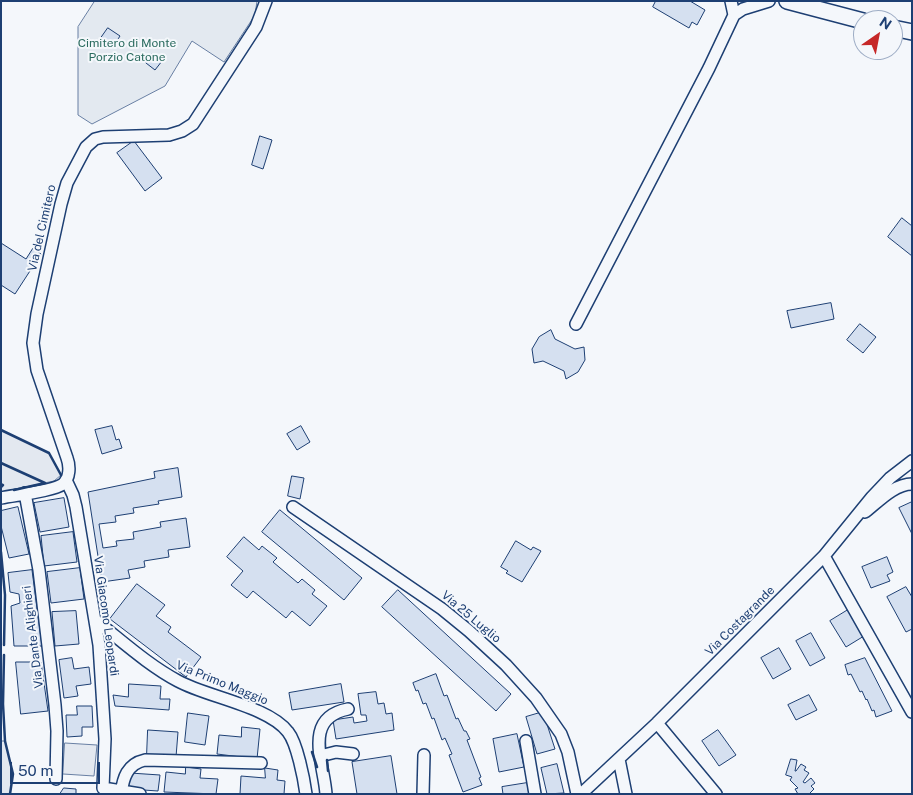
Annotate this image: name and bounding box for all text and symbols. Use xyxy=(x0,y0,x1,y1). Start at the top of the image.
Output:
north arrow xyxy=(853,10,903,60)
text: N xyxy=(877,14,895,33)
park label: Cimitero di Monte Porzio Catone xyxy=(78,36,176,64)
street label: Via del Cimitero xyxy=(25,183,59,273)
street label: Via Giacomo Leopardi xyxy=(90,555,122,677)
street label: Via Costagrande xyxy=(702,583,778,659)
street label: Via Dante Alighieri xyxy=(20,585,46,689)
street label: Via 25 Luglio xyxy=(438,588,504,646)
street label: Via Primo Maggio xyxy=(174,658,270,708)
scale bar xyxy=(12,752,102,784)
text: 50 m xyxy=(18,762,53,779)

